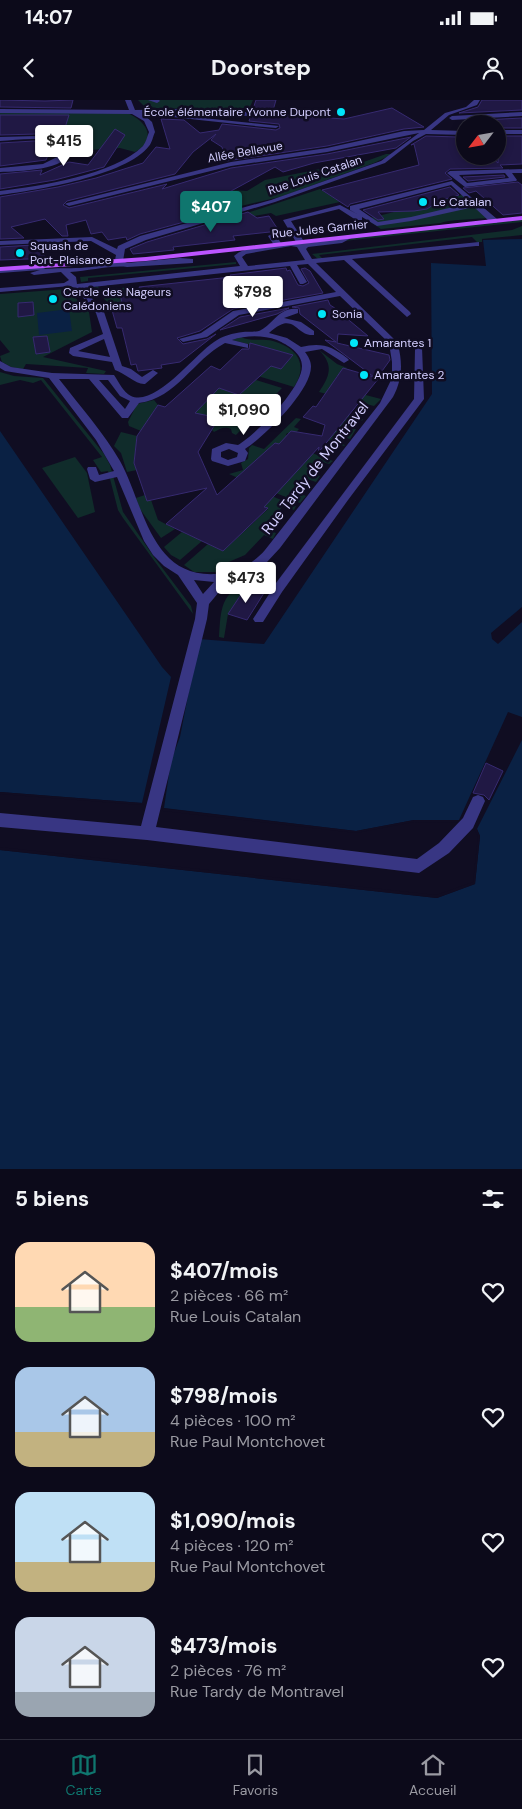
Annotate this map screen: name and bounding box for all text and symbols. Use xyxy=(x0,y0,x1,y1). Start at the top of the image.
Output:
text: 14:07 xyxy=(25,5,73,30)
text: Doorstep xyxy=(211,53,311,82)
icon: back xyxy=(15,54,43,82)
icon: person xyxy=(479,54,507,82)
place label: École élémentaire Yvonne Dupont xyxy=(144,104,331,120)
marker: École élémentaire Yvonne Dupont xyxy=(335,106,347,118)
north arrow xyxy=(456,115,506,165)
map controls xyxy=(456,115,506,165)
pin: $415 xyxy=(34,124,94,167)
text: $415 xyxy=(46,130,82,151)
street label: Allée Bellevue xyxy=(206,137,284,166)
street label: Rue Louis Catalan xyxy=(266,151,364,199)
pin: $407 xyxy=(181,190,241,233)
place label: Le Catalan xyxy=(433,194,491,210)
text: $407 xyxy=(191,196,231,217)
marker: Le Catalan xyxy=(417,196,429,208)
street label: Rue Jules Garnier xyxy=(271,216,369,242)
place label: Squash de Port-Plaisance xyxy=(30,238,112,268)
marker: Squash de Port-Plaisance xyxy=(14,247,26,259)
pin: $798 xyxy=(223,276,283,318)
text: $798 xyxy=(234,281,272,302)
place label: Cercle des Nageurs Calédoniens xyxy=(63,284,171,314)
marker: Cercle des Nageurs Calédoniens xyxy=(47,293,59,305)
place label: Sonia xyxy=(332,306,362,322)
marker: Sonia xyxy=(316,308,328,320)
place label: Amarantes 1 xyxy=(364,335,431,351)
marker: Amarantes 1 xyxy=(348,337,360,349)
place label: Amarantes 2 xyxy=(374,367,445,383)
marker: Amarantes 2 xyxy=(358,369,370,381)
pin: $1,090 xyxy=(203,394,285,436)
street label: Rue Tardy de Montravel xyxy=(257,398,373,538)
text: $1,090 xyxy=(218,399,270,420)
pin: $473 xyxy=(216,562,276,604)
text: $473 xyxy=(227,567,265,588)
text: 5 biens xyxy=(15,1185,89,1213)
icon: filters xyxy=(479,1185,507,1213)
text: $407/mois xyxy=(170,1257,279,1285)
icon: home xyxy=(55,1262,115,1322)
icon: heart xyxy=(479,1278,507,1306)
text: 2 pièces · 66 m² xyxy=(170,1285,288,1306)
text: Rue Louis Catalan xyxy=(170,1306,301,1327)
text: $798/mois xyxy=(170,1382,278,1410)
icon: home xyxy=(55,1387,115,1447)
icon: heart xyxy=(479,1403,507,1431)
text: 4 pièces · 100 m² xyxy=(170,1410,296,1431)
text: Rue Paul Montchovet xyxy=(170,1431,325,1452)
text: $1,090/mois xyxy=(170,1507,296,1535)
icon: home xyxy=(55,1512,115,1572)
icon: heart xyxy=(479,1528,507,1556)
text: 4 pièces · 120 m² xyxy=(170,1535,294,1556)
text: Rue Paul Montchovet xyxy=(170,1556,325,1577)
text: $473/mois xyxy=(170,1632,277,1660)
icon: home xyxy=(55,1637,115,1697)
icon: heart xyxy=(479,1653,507,1681)
text: 2 pièces · 76 m² xyxy=(170,1660,286,1681)
text: Rue Tardy de Montravel xyxy=(170,1681,344,1702)
tab: Carte xyxy=(66,1751,102,1799)
tab: Favoris xyxy=(233,1751,278,1799)
tab: Accueil xyxy=(409,1751,456,1799)

